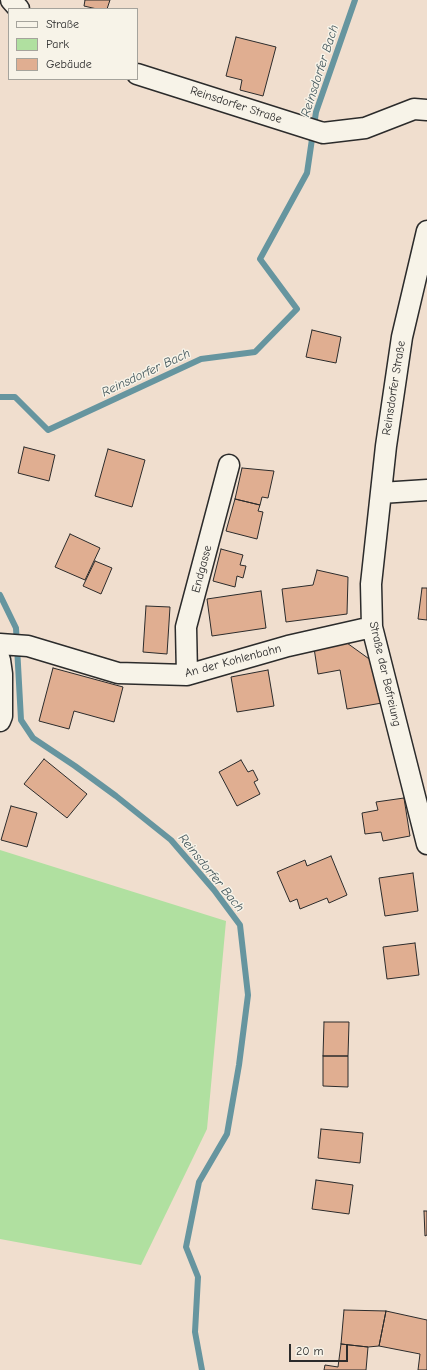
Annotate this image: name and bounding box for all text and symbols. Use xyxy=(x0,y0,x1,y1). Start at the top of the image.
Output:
legend xyxy=(8,8,138,80)
text: Straße xyxy=(46,17,79,31)
water label: Reinsdorfer Bach xyxy=(298,23,342,119)
text: Park xyxy=(46,37,69,51)
text: Gebäude xyxy=(46,57,92,71)
street label: Reinsdorfer Straße xyxy=(188,83,284,127)
street label: Reinsdorfer Straße xyxy=(379,340,409,436)
water label: Reinsdorfer Bach xyxy=(99,346,193,400)
street label: Endgasse xyxy=(189,544,215,594)
street label: Straße der Befreiung xyxy=(366,620,404,728)
street label: An der Kohlenbahn xyxy=(183,641,283,681)
water label: Reinsdorfer Bach xyxy=(175,831,247,915)
scale bar xyxy=(291,1336,350,1362)
text: 20 m xyxy=(296,1344,324,1358)

